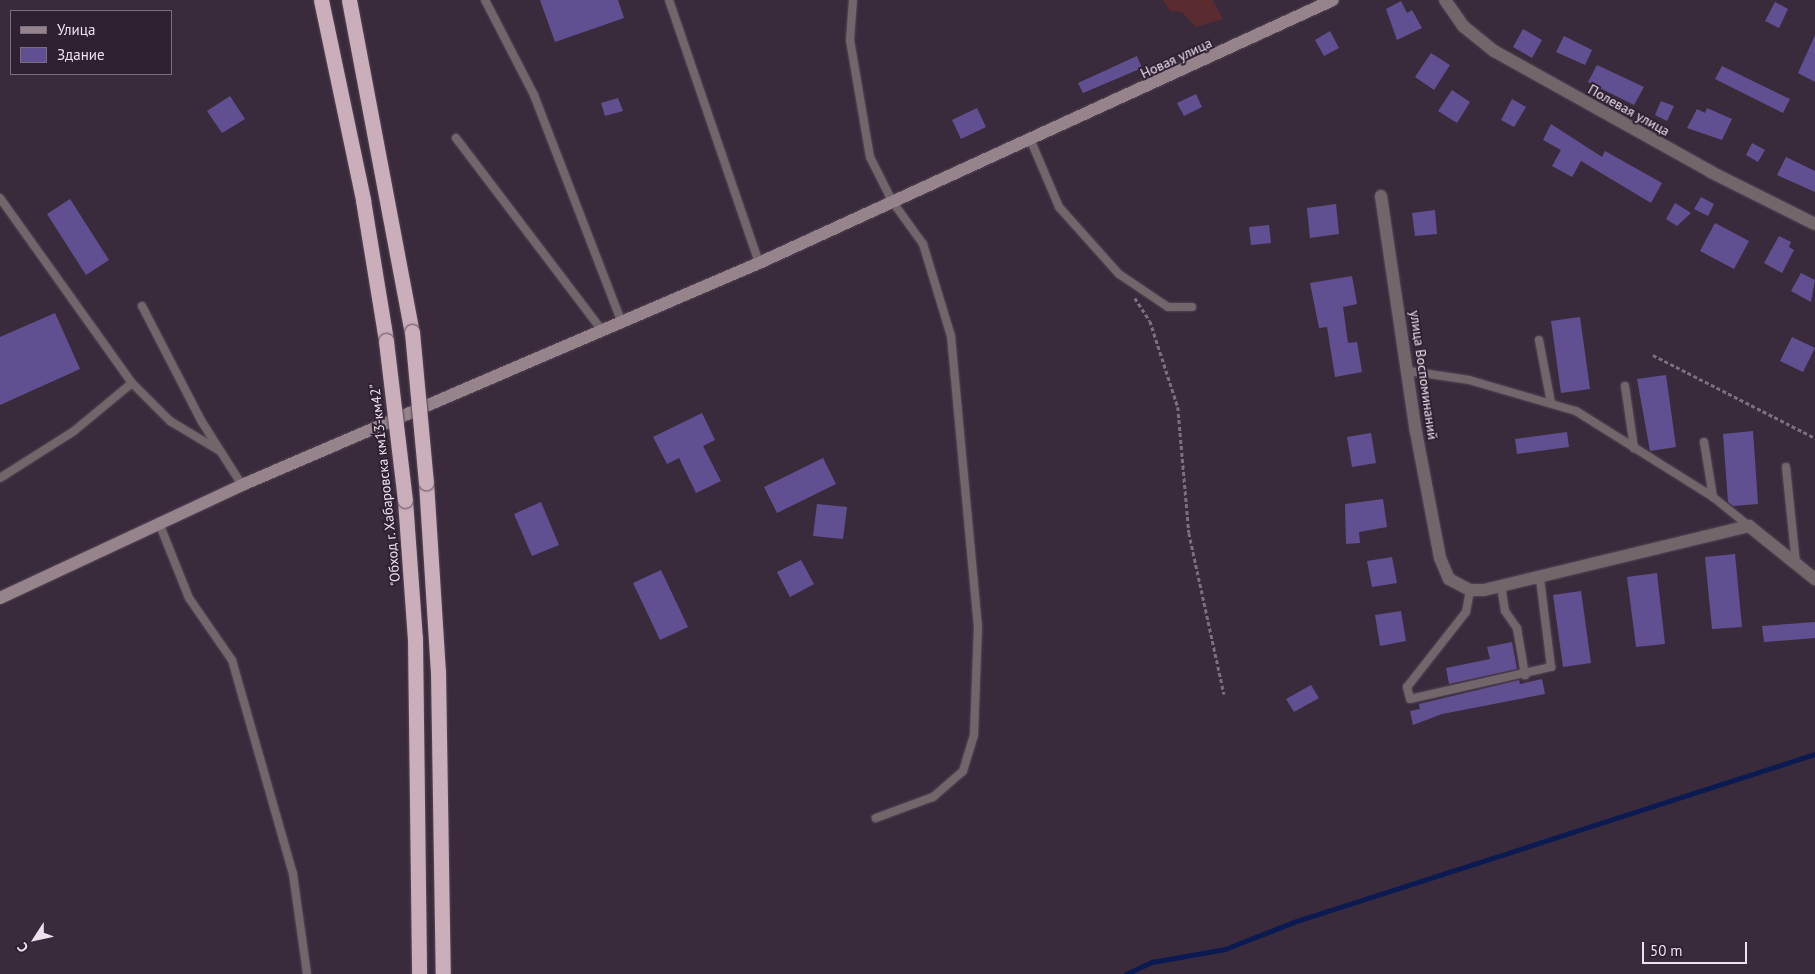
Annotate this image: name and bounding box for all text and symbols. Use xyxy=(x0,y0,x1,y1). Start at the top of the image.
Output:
legend xyxy=(10,10,172,75)
text: Улица xyxy=(57,20,95,39)
street label: Новая улица xyxy=(1138,34,1214,82)
text: Здание xyxy=(57,45,105,64)
street label: Полевая улица xyxy=(1585,81,1673,139)
street label: улица Воспоминаний xyxy=(1407,309,1441,441)
street label: "Обход г. Хабаровска км13-км42" xyxy=(366,382,404,588)
north arrow xyxy=(10,914,60,964)
scale bar xyxy=(1645,932,1750,964)
text: С xyxy=(13,939,32,956)
text: 50 m xyxy=(1650,941,1683,960)

